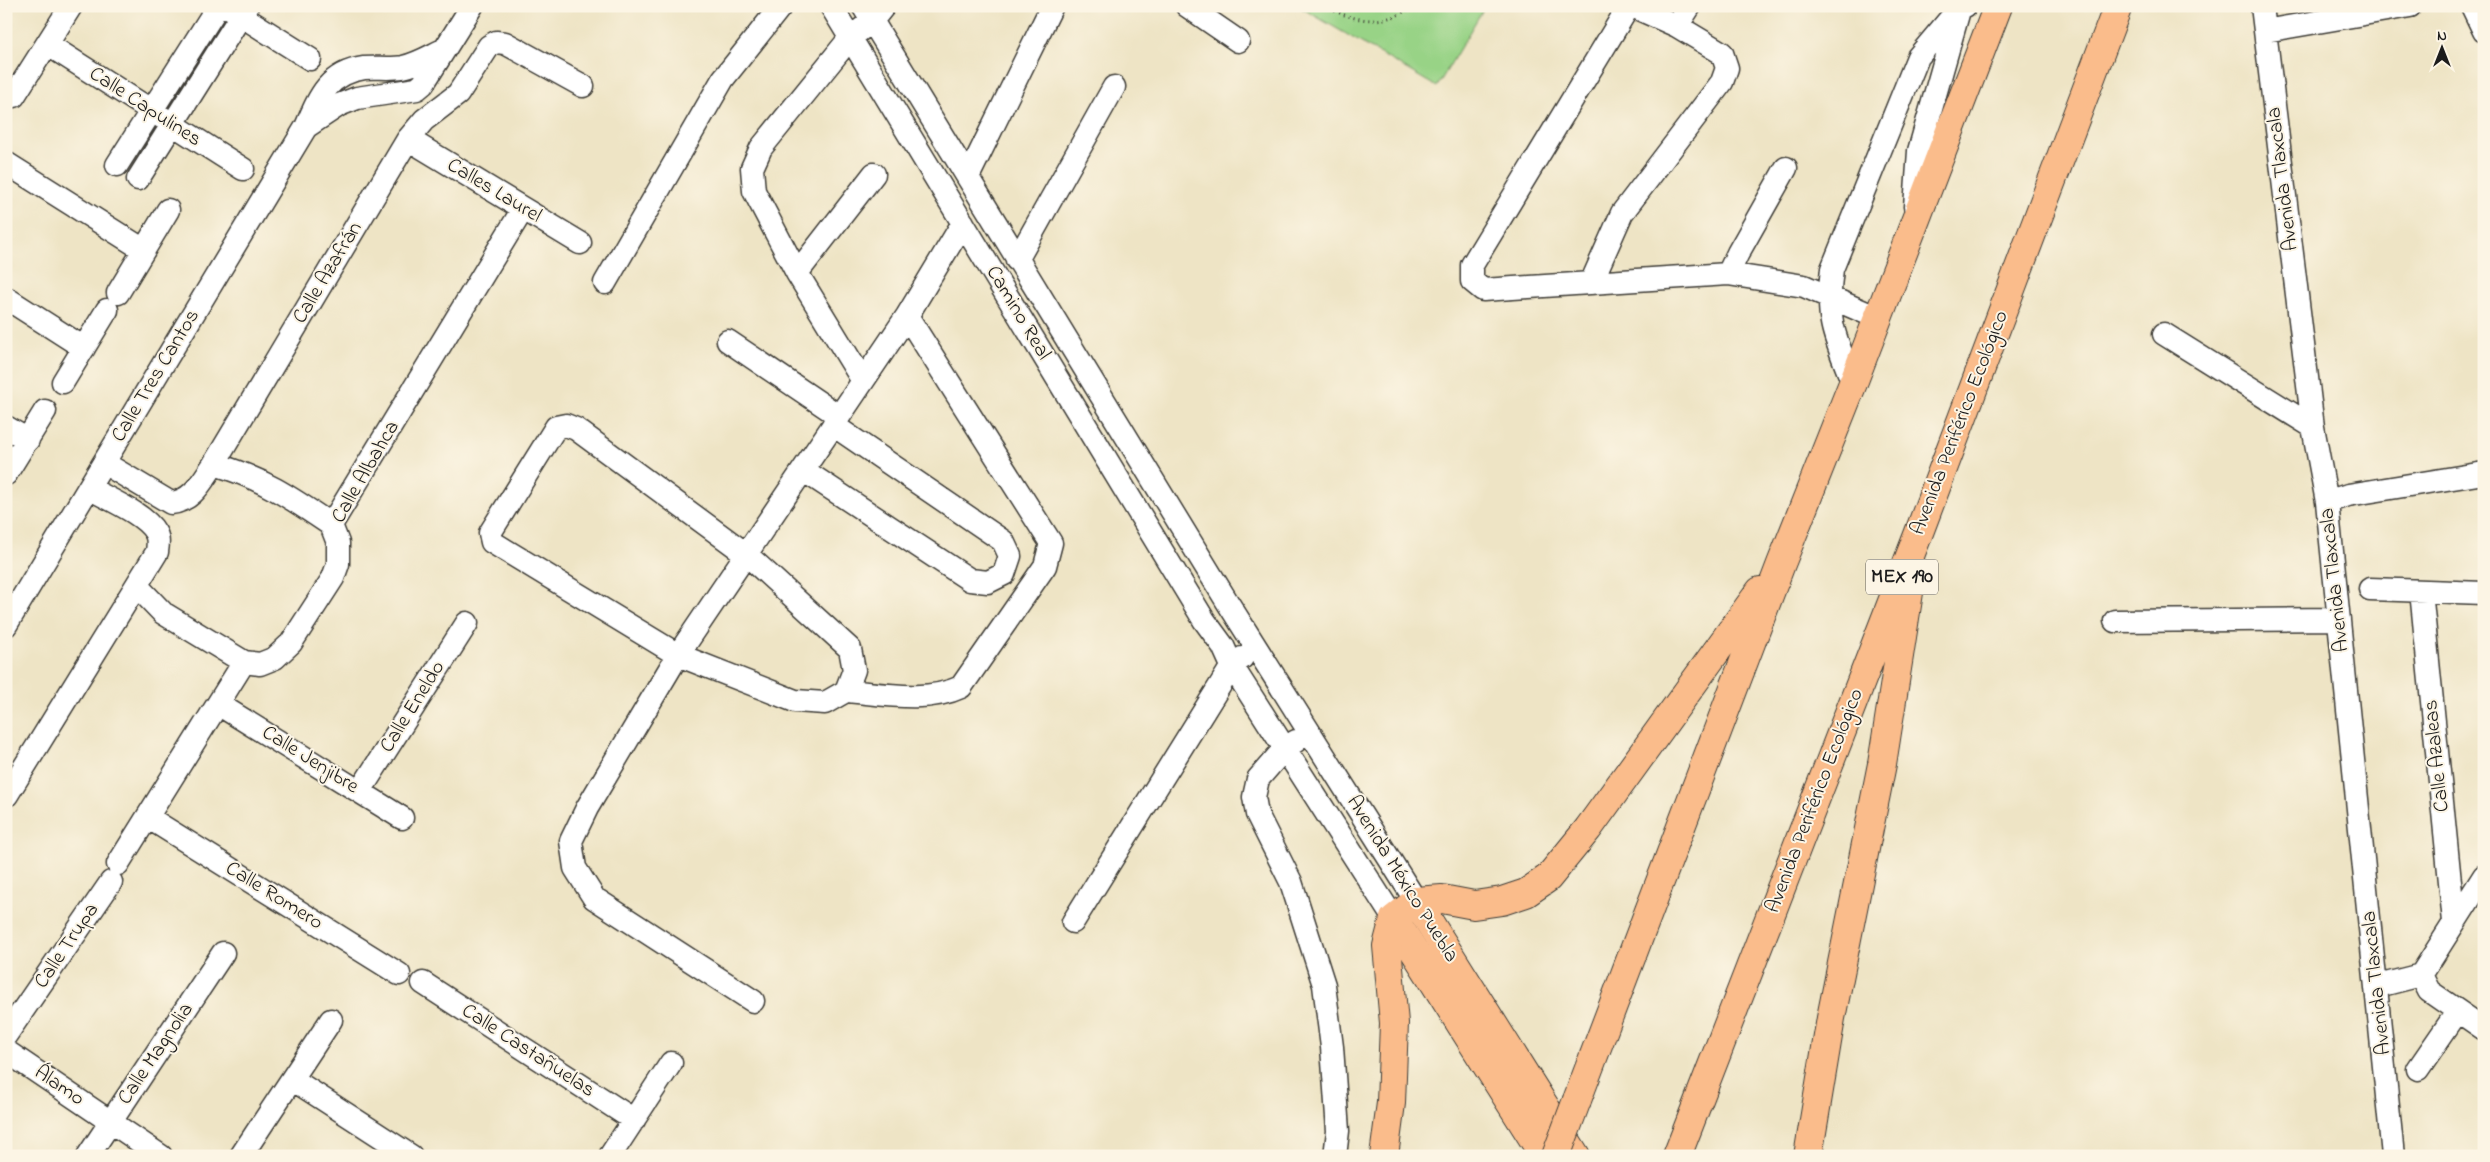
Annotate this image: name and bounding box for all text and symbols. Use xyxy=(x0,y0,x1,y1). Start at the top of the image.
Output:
north arrow xyxy=(2418,22,2468,72)
text: N xyxy=(2437,26,2447,47)
street label: Calle Capulines xyxy=(83,59,207,155)
street label: Avenida Tlaxcala xyxy=(2259,105,2307,253)
street label: Calles Laurel xyxy=(441,151,547,231)
street label: Calle Azafrán xyxy=(286,216,370,330)
street label: Camino Real xyxy=(978,260,1058,366)
street label: Calle Tres Cantos xyxy=(104,304,208,448)
street label: Avenida Periférico Ecológico xyxy=(1903,306,2019,540)
street label: Calle Albahca xyxy=(324,415,408,529)
street label: Avenida Tlaxcala xyxy=(2313,506,2357,654)
road number: MEX 190 xyxy=(1866,560,1938,594)
street label: Calle Eneldo xyxy=(373,655,453,759)
street label: Avenida Periférico Ecológico xyxy=(1758,684,1874,918)
street label: Calle Azaleas xyxy=(2416,698,2458,814)
street label: Calle Jenjibre xyxy=(256,718,365,802)
street label: Avenida México Puebla xyxy=(1338,790,1466,968)
street label: Calle Romero xyxy=(219,854,329,938)
street label: Calle Trupa xyxy=(27,897,107,995)
street label: Avenida Tlaxcala xyxy=(2355,909,2399,1057)
street label: Calle Magnolia xyxy=(111,997,203,1112)
street label: Calle Castañuelas xyxy=(455,997,601,1105)
street label: Álamo xyxy=(28,1057,91,1114)

